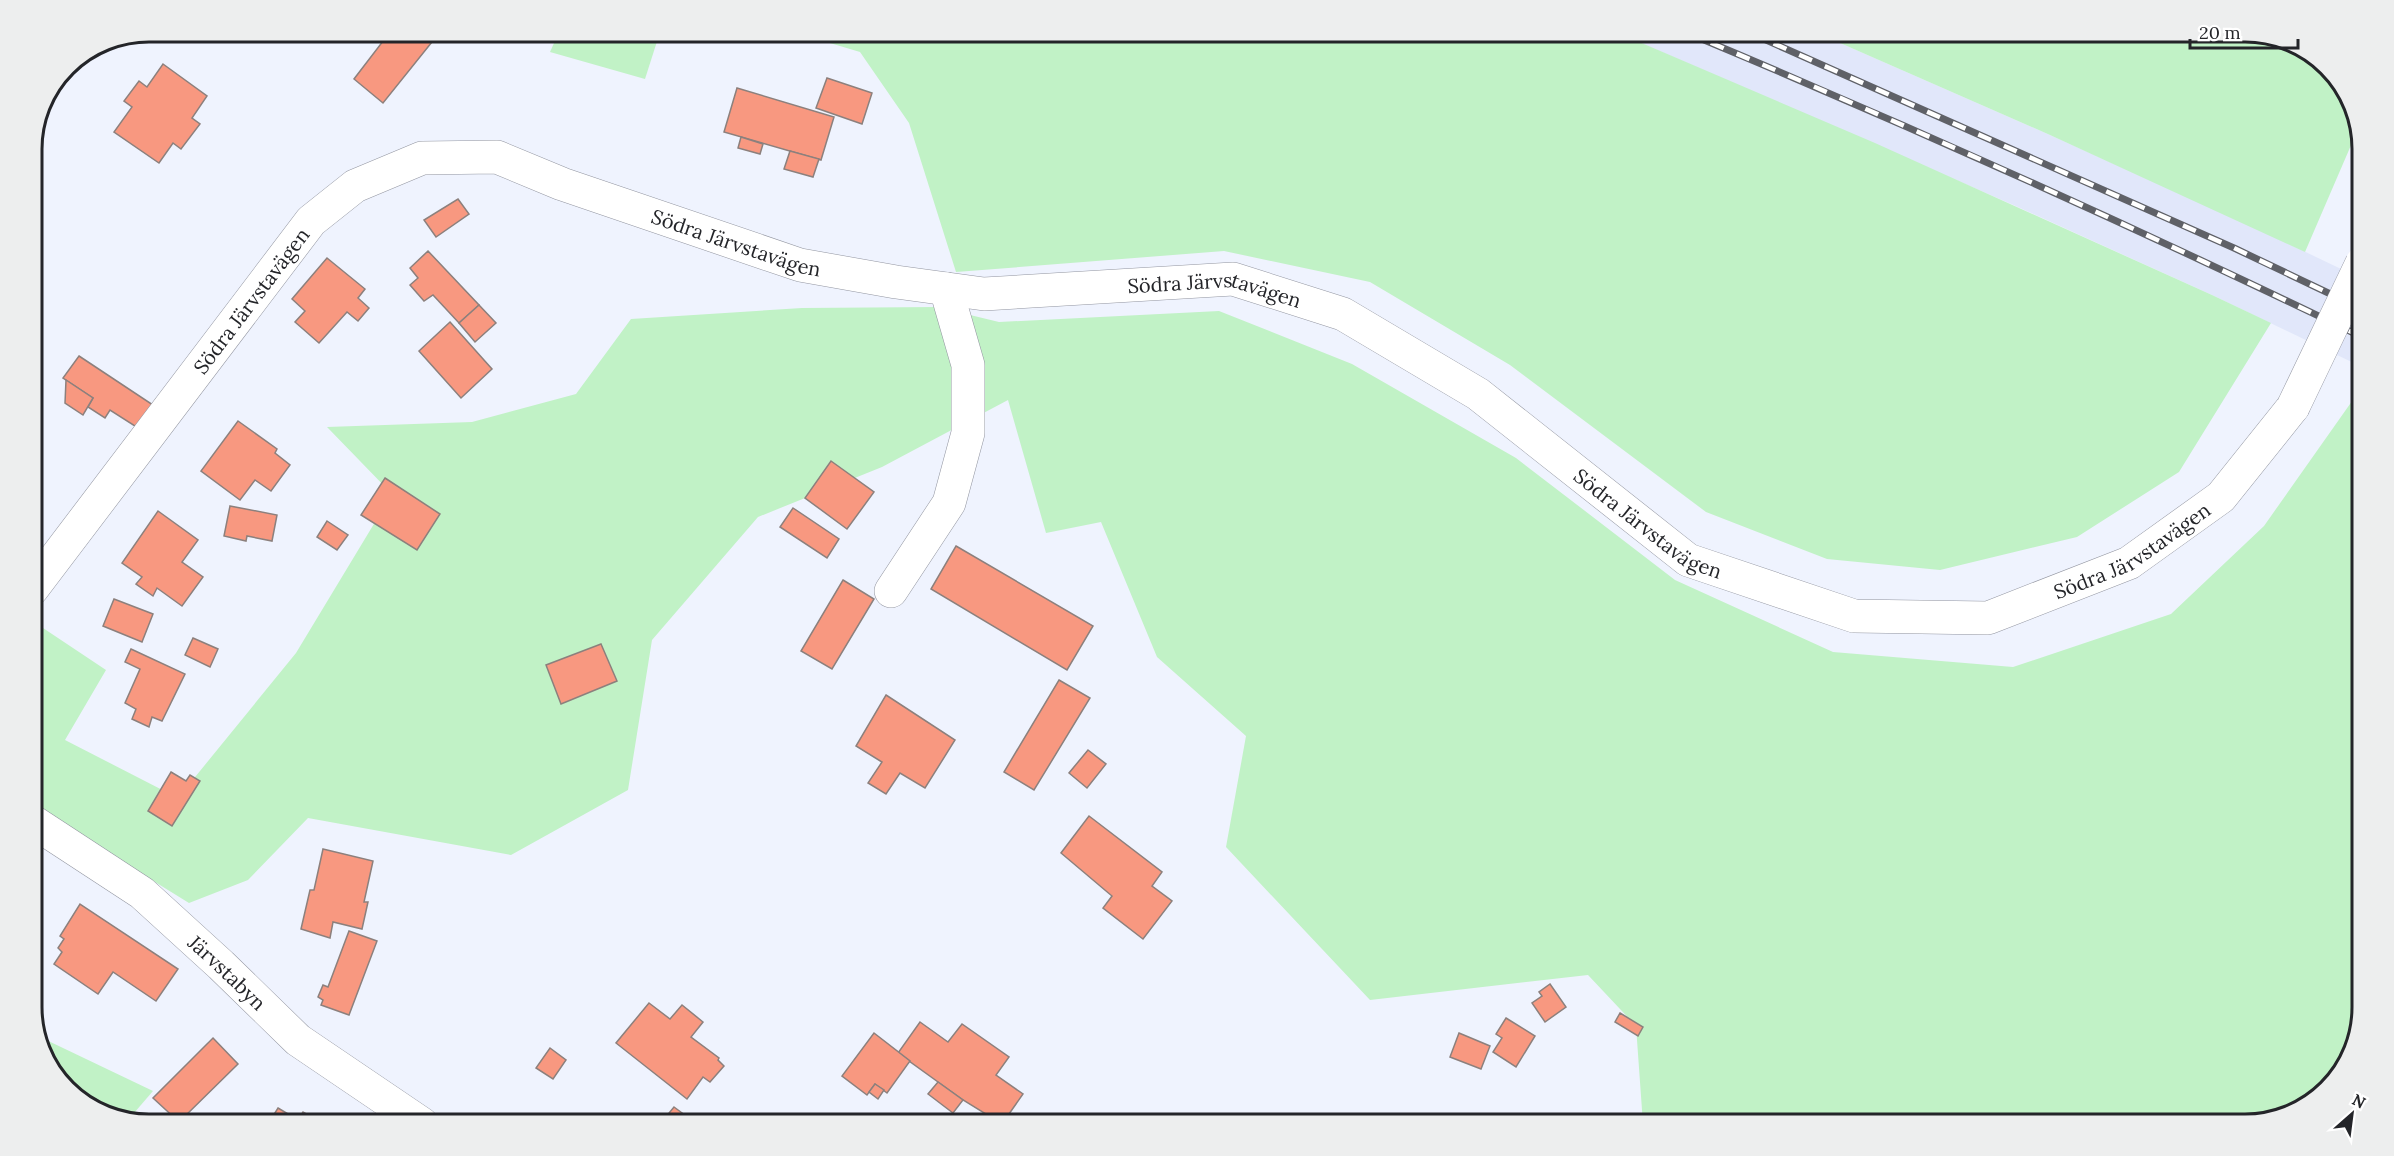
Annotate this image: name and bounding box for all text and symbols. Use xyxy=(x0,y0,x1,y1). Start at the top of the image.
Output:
scale bar xyxy=(2190,12,2298,50)
text: 20 m xyxy=(2199,21,2241,44)
street label: Södra Järvstavägen xyxy=(648,203,823,281)
street label: Södra Järvstavägen xyxy=(187,223,314,379)
street label: Södra Järvstavägen xyxy=(1127,267,1305,313)
street label: Södra Järvstavägen xyxy=(1569,462,1725,583)
street label: Södra Järvstavägen xyxy=(2050,497,2215,604)
street label: Järvstabyn xyxy=(183,929,272,1015)
north arrow xyxy=(2322,1084,2382,1144)
text: N xyxy=(2349,1089,2369,1112)

